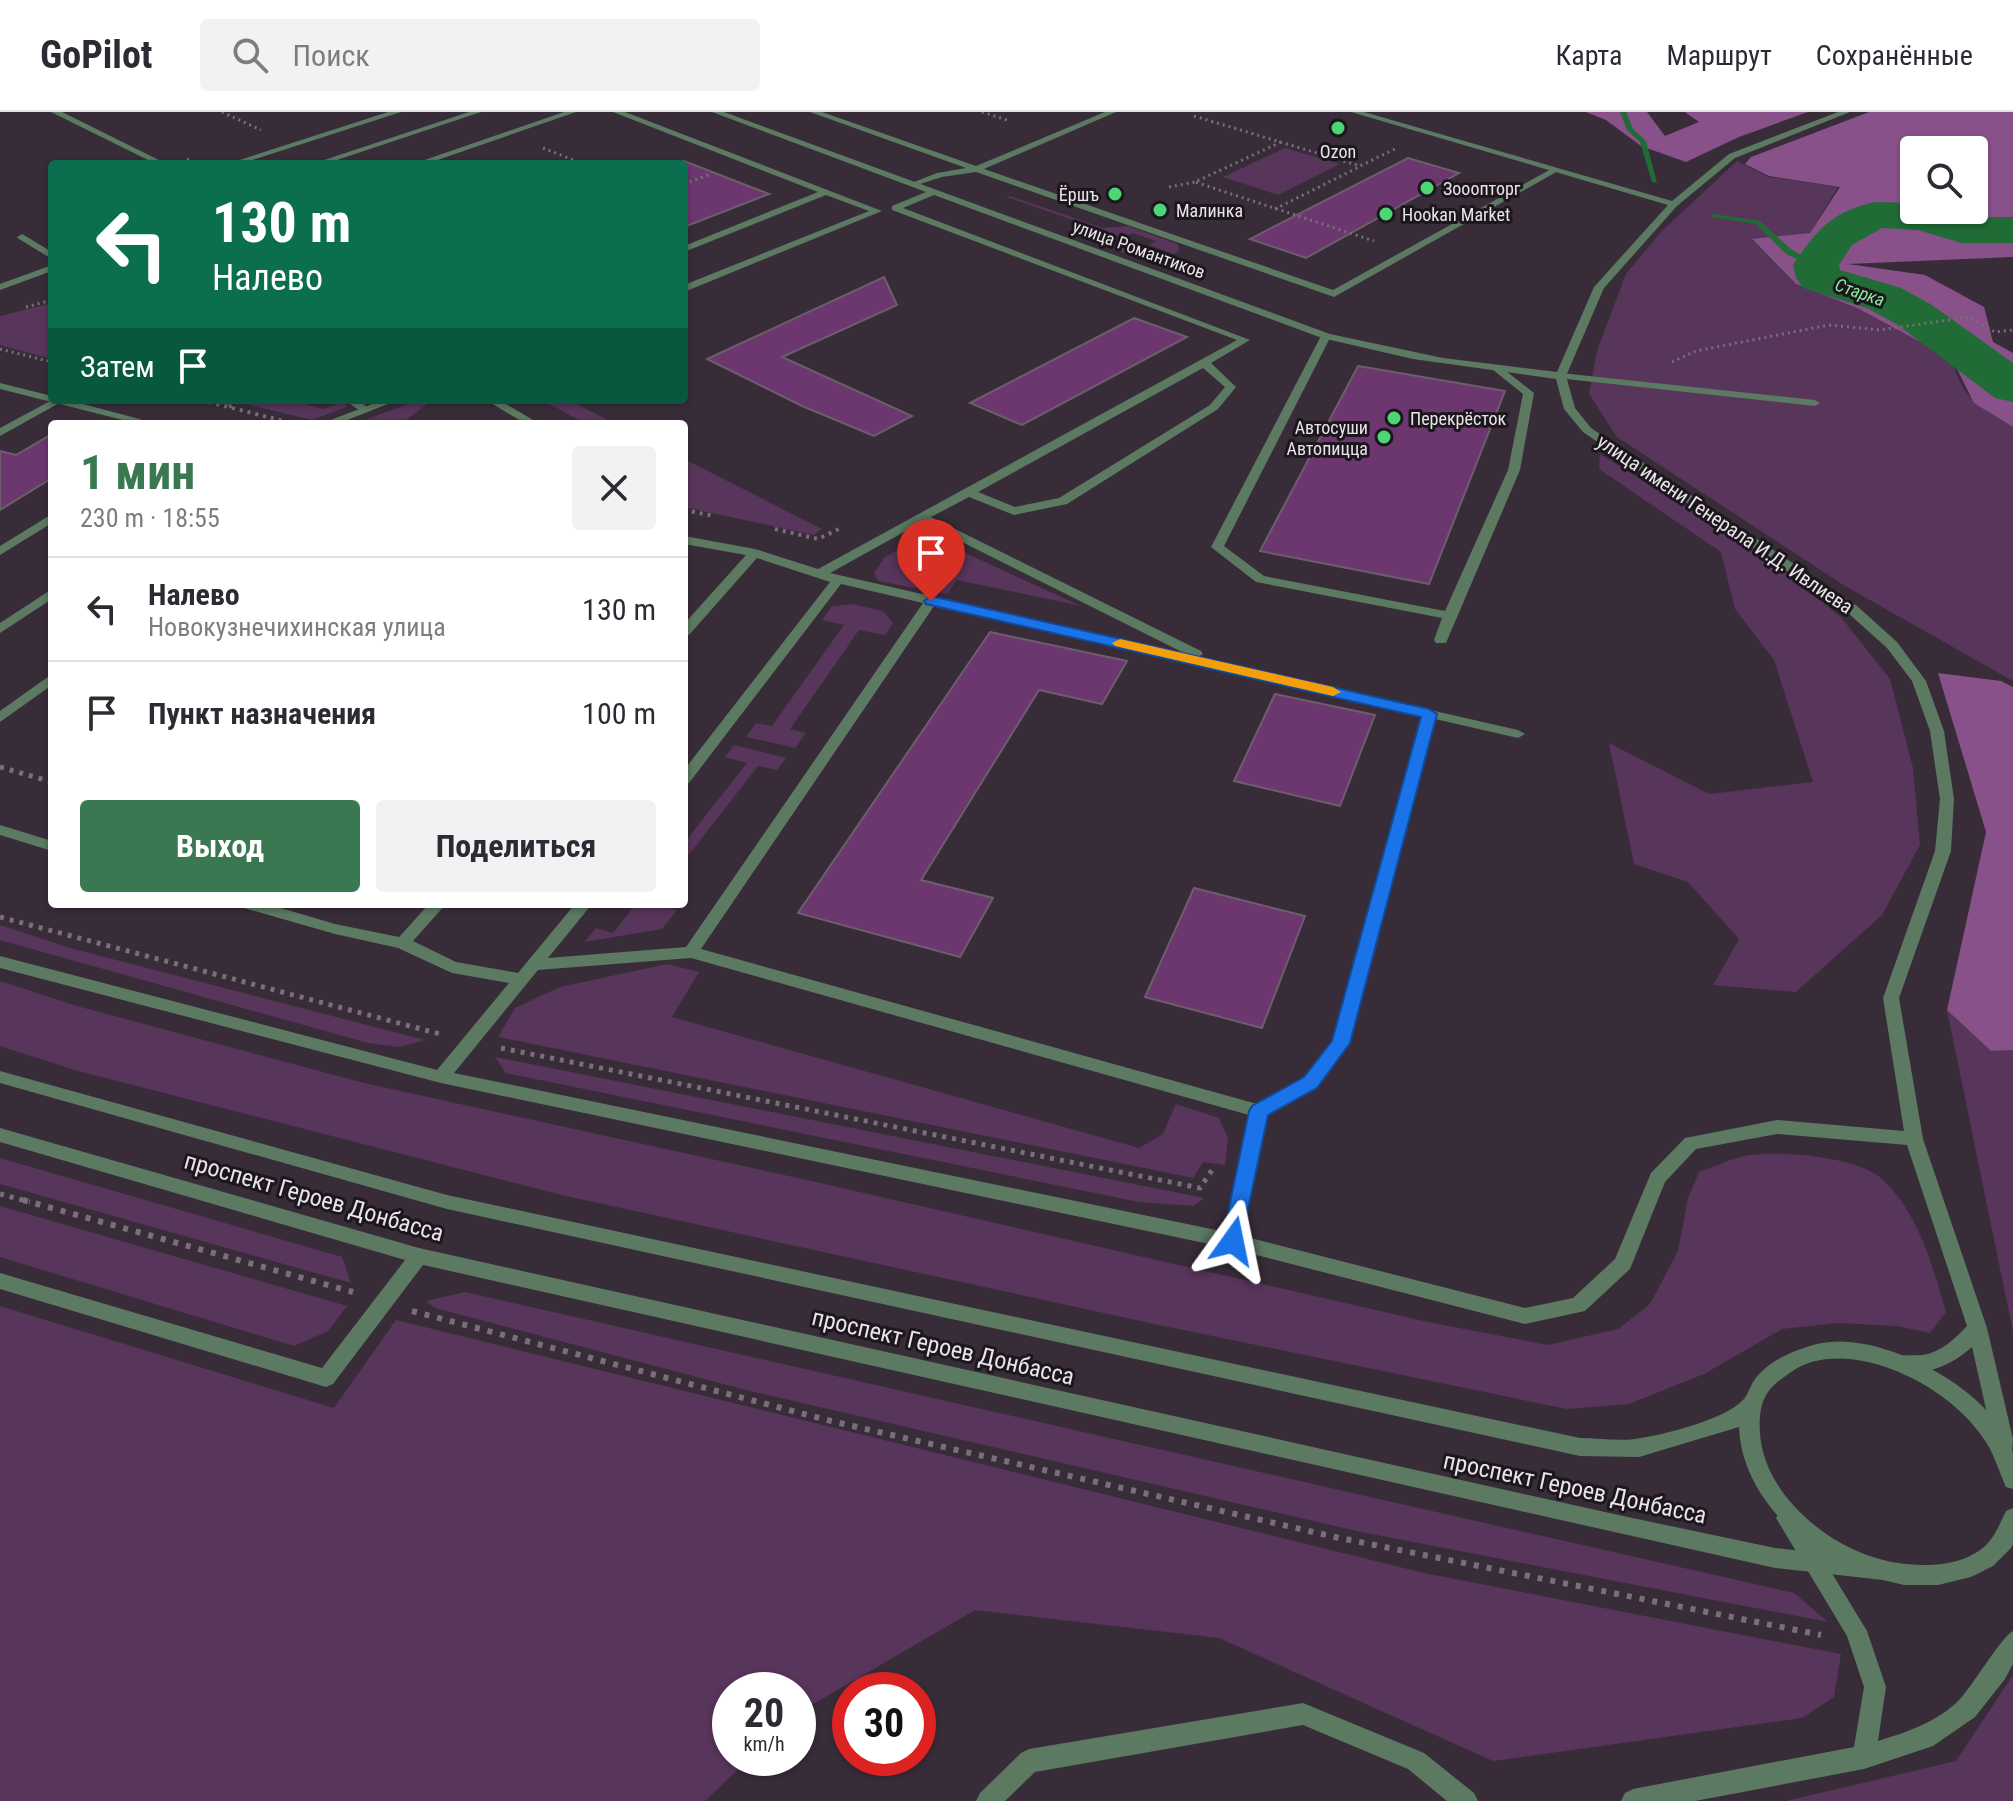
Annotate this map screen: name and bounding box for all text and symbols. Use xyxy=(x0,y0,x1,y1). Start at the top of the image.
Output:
search box xyxy=(200,19,760,91)
text: GoPilot xyxy=(40,33,152,77)
icon: search xyxy=(228,33,272,77)
text: Поиск xyxy=(292,38,370,73)
text: Карта xyxy=(1556,39,1622,72)
text: Маршрут xyxy=(1666,39,1772,72)
text: Сохранённые xyxy=(1816,39,1973,72)
marker: Ozon xyxy=(1329,119,1347,137)
map controls xyxy=(1900,136,1988,224)
button: search xyxy=(1900,136,1988,224)
place label: Ozon xyxy=(1320,141,1356,162)
place label: Зооопторг xyxy=(1443,178,1521,199)
marker: Зооопторг xyxy=(1418,179,1436,197)
place label: Ёршъ xyxy=(1059,184,1099,205)
marker: Ёршъ xyxy=(1106,185,1124,203)
text: 130 m xyxy=(212,190,351,256)
icon: left xyxy=(80,192,184,296)
place label: Малинка xyxy=(1176,200,1243,221)
marker: Малинка xyxy=(1151,201,1169,219)
place label: Hookan Market xyxy=(1402,204,1510,225)
marker: Hookan Market xyxy=(1377,205,1395,223)
street label: улица Романтиков xyxy=(1070,215,1208,283)
text: Налево xyxy=(212,257,323,299)
water label: Старка xyxy=(1833,274,1887,310)
icon: arrive xyxy=(171,344,215,388)
text: Затем xyxy=(80,349,155,384)
place label: Перекрёсток xyxy=(1410,408,1507,429)
marker: Перекрёсток xyxy=(1385,409,1403,427)
place label: Автосуши Автопицца xyxy=(1287,417,1368,459)
marker: Автосуши Автопицца xyxy=(1375,428,1393,446)
street label: улица имени Генерала И.Д. Ивлиева xyxy=(1592,429,1858,619)
text: 1 мин xyxy=(80,444,195,501)
button: close xyxy=(572,446,656,530)
text: 230 m · 18:55 xyxy=(80,503,220,533)
pin xyxy=(897,519,965,601)
icon: arrive xyxy=(909,531,953,575)
text: Налево xyxy=(148,577,240,612)
icon: left xyxy=(80,587,124,631)
text: 130 m xyxy=(582,592,656,627)
text: Новокузнечихинская улица xyxy=(148,612,446,642)
icon: arrive xyxy=(80,691,124,735)
text: Пункт назначения xyxy=(148,696,376,731)
text: 100 m xyxy=(582,696,656,731)
button: Выход xyxy=(80,800,360,892)
button: Поделиться xyxy=(376,800,656,892)
street label: проспект Героев Донбасса xyxy=(181,1147,447,1247)
position arrow xyxy=(1191,1199,1275,1283)
street label: проспект Героев Донбасса xyxy=(809,1303,1077,1391)
street label: проспект Героев Донбасса xyxy=(1441,1446,1709,1530)
speed limit sign: 30 xyxy=(832,1672,936,1776)
text: 20 xyxy=(744,1690,784,1737)
text: km/h xyxy=(743,1732,785,1756)

